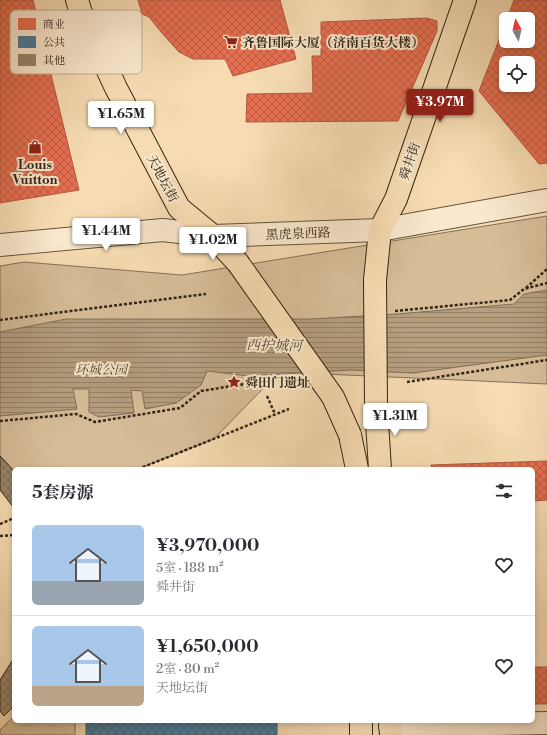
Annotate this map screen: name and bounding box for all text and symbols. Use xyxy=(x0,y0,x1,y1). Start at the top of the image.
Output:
legend xyxy=(10,10,142,74)
north arrow xyxy=(499,12,535,48)
map controls xyxy=(499,12,535,92)
text: 商业 xyxy=(43,18,65,32)
supermarket icon: 齐鲁国际大厦（济南百货大楼） xyxy=(223,34,239,50)
place label: 齐鲁国际大厦（济南百货大楼） xyxy=(242,35,424,51)
text: 公共 xyxy=(43,36,65,50)
text: 其他 xyxy=(43,54,65,68)
button: locate xyxy=(499,56,535,92)
pin: ¥3.97M xyxy=(407,89,473,123)
text: ¥3.97M xyxy=(415,94,465,110)
pin: ¥1.65M xyxy=(88,101,154,135)
text: ¥1.65M xyxy=(97,106,145,122)
shop icon: Louis Vuitton xyxy=(27,139,43,155)
street label: 舜井街 xyxy=(396,140,424,182)
street label: 天地坛街 xyxy=(143,152,181,205)
place label: Louis Vuitton xyxy=(11,157,58,188)
pin: ¥1.44M xyxy=(73,218,139,252)
text: ¥1.44M xyxy=(81,223,131,239)
street label: 黑虎泉西路 xyxy=(265,225,331,243)
pin: ¥1.02M xyxy=(180,227,246,261)
text: ¥1.02M xyxy=(188,232,238,248)
water label: 西护城河 xyxy=(246,337,305,356)
park label: 环城公园 xyxy=(75,362,129,378)
place icon: 舜田门遗址 xyxy=(226,374,242,390)
place label: 舜田门遗址 xyxy=(245,375,311,391)
pin: ¥1.31M xyxy=(362,403,428,437)
text: ¥1.31M xyxy=(372,408,418,424)
icon: filters xyxy=(493,480,515,502)
text: 5套房源 xyxy=(32,482,94,504)
text: ¥3,970,000 xyxy=(156,535,259,557)
icon: home xyxy=(64,541,112,589)
icon: heart xyxy=(493,554,515,576)
text: 5室 · 188 m² xyxy=(156,560,224,576)
text: 舜井街 xyxy=(156,579,195,595)
text: ¥1,650,000 xyxy=(156,636,259,658)
icon: home xyxy=(64,642,112,690)
icon: heart xyxy=(493,655,515,677)
text: 2室 · 80 m² xyxy=(156,661,219,677)
text: 天地坛街 xyxy=(156,680,208,696)

